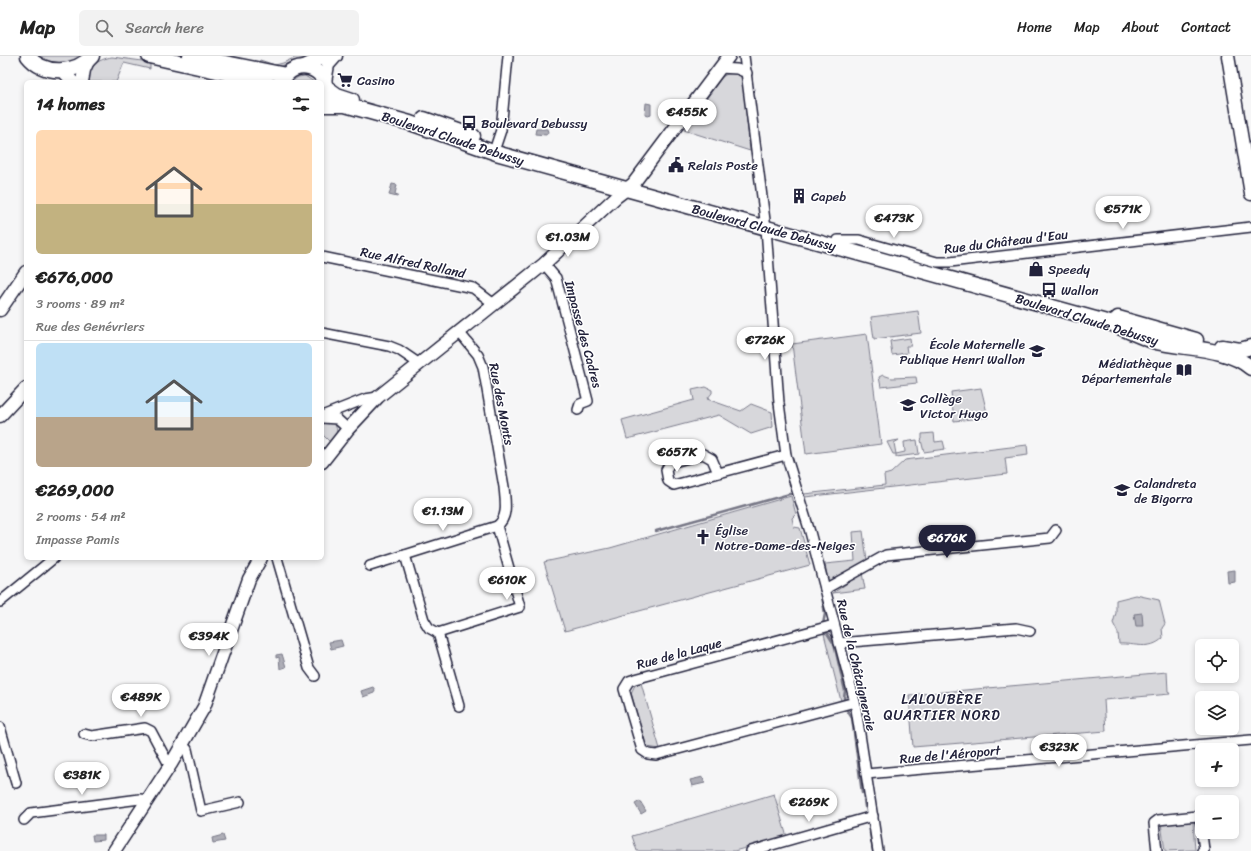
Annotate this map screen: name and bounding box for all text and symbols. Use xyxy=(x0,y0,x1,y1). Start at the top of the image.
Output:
search box xyxy=(79,10,359,46)
text: Map xyxy=(20,11,55,44)
text: Search here xyxy=(125,15,204,41)
text: Home xyxy=(1017,15,1052,40)
text: Map xyxy=(1074,15,1100,40)
text: About xyxy=(1122,15,1159,40)
text: Contact xyxy=(1181,15,1231,40)
icon: search xyxy=(93,17,115,39)
place label: Casino xyxy=(357,69,395,92)
supermarket icon: Casino xyxy=(336,71,354,89)
text: 14 homes xyxy=(36,89,105,119)
icon: filters xyxy=(290,93,312,115)
pin: €455K xyxy=(659,99,715,133)
text: €455K xyxy=(667,100,707,123)
street label: Boulevard Claude Debussy xyxy=(379,105,527,172)
place label: Boulevard Debussy xyxy=(481,112,588,135)
bus stop icon: Boulevard Debussy xyxy=(460,114,478,132)
place label: Relais Poste xyxy=(688,154,758,177)
icon: home xyxy=(138,156,210,228)
public building icon: Relais Poste xyxy=(667,156,685,174)
place label: Capeb xyxy=(811,185,846,208)
building icon: Capeb xyxy=(790,187,808,205)
pin: €571K xyxy=(1095,196,1151,230)
street label: Boulevard Claude Debussy xyxy=(689,197,839,258)
text: €571K xyxy=(1104,197,1142,220)
pin: €473K xyxy=(866,205,922,239)
text: €473K xyxy=(874,206,914,229)
street label: Rue du Château d'Eau xyxy=(943,222,1069,261)
pin: €1.03M xyxy=(535,224,601,258)
text: €1.03M xyxy=(546,225,590,248)
street label: Rue Alfred Rolland xyxy=(358,240,469,285)
place label: Speedy xyxy=(1048,258,1090,281)
shop icon: Speedy xyxy=(1027,260,1045,278)
text: €676,000 xyxy=(36,262,113,292)
street label: Impasse des Cadres xyxy=(558,277,609,391)
place label: Wallon xyxy=(1061,279,1099,302)
bus stop icon: Wallon xyxy=(1040,281,1058,299)
street label: Boulevard Claude Debussy xyxy=(1012,287,1162,352)
text: 3 rooms · 89 m² xyxy=(36,292,125,315)
text: Rue des Genévriers xyxy=(36,315,144,338)
pin: €726K xyxy=(737,327,793,361)
text: €726K xyxy=(746,328,784,351)
place label: École Maternelle Publique Henri Wallon xyxy=(899,333,1025,371)
school or university icon: École Maternelle Publique Henri Wallon xyxy=(1028,342,1046,360)
place label: Médiathèque Départementale xyxy=(1081,352,1172,390)
street label: Rue des Monts xyxy=(482,361,521,447)
library icon: Médiathèque Départementale xyxy=(1175,361,1193,379)
icon: home xyxy=(138,369,210,441)
place label: Collège Victor Hugo xyxy=(920,387,989,425)
school or university icon: Collège Victor Hugo xyxy=(899,396,917,414)
pin: €657K xyxy=(649,439,705,473)
text: €657K xyxy=(657,440,697,463)
place label: Calandreta de Bigorra xyxy=(1134,472,1197,510)
text: €269,000 xyxy=(36,475,114,505)
school or university icon: Calandreta de Bigorra xyxy=(1113,481,1131,499)
pin: €1.13M xyxy=(410,498,476,532)
text: €1.13M xyxy=(422,499,464,522)
text: 2 rooms · 54 m² xyxy=(36,505,126,528)
place label: Église Notre-Dame-des-Neiges xyxy=(715,519,856,557)
pin: €676K xyxy=(919,525,975,559)
text: €676K xyxy=(928,526,966,549)
text: Impasse Pamis xyxy=(36,528,119,551)
church icon: Église Notre-Dame-des-Neiges xyxy=(694,528,712,546)
pin: €610K xyxy=(479,567,535,601)
text: €610K xyxy=(488,568,526,591)
street label: Rue de la Châtaigneraie xyxy=(830,597,883,734)
pin: €394K xyxy=(181,623,237,657)
text: €394K xyxy=(189,624,229,647)
street label: Rue de la Laque xyxy=(634,631,725,676)
map controls xyxy=(1195,639,1239,839)
button: locate xyxy=(1195,639,1239,683)
pin: €489K xyxy=(113,684,169,718)
text: €489K xyxy=(121,685,161,708)
district label: LALOUBÈRE QUARTIER NORD xyxy=(883,687,1001,728)
button: layers xyxy=(1195,691,1239,735)
pin: €323K xyxy=(1031,734,1087,768)
text: €323K xyxy=(1040,735,1078,758)
street label: Rue de l'Aéroport xyxy=(899,739,1002,770)
button: + xyxy=(1195,743,1239,787)
pin: €381K xyxy=(54,762,110,796)
text: €381K xyxy=(63,763,101,786)
pin: €269K xyxy=(781,789,837,823)
text: €269K xyxy=(789,790,829,813)
button: − xyxy=(1195,795,1239,839)

